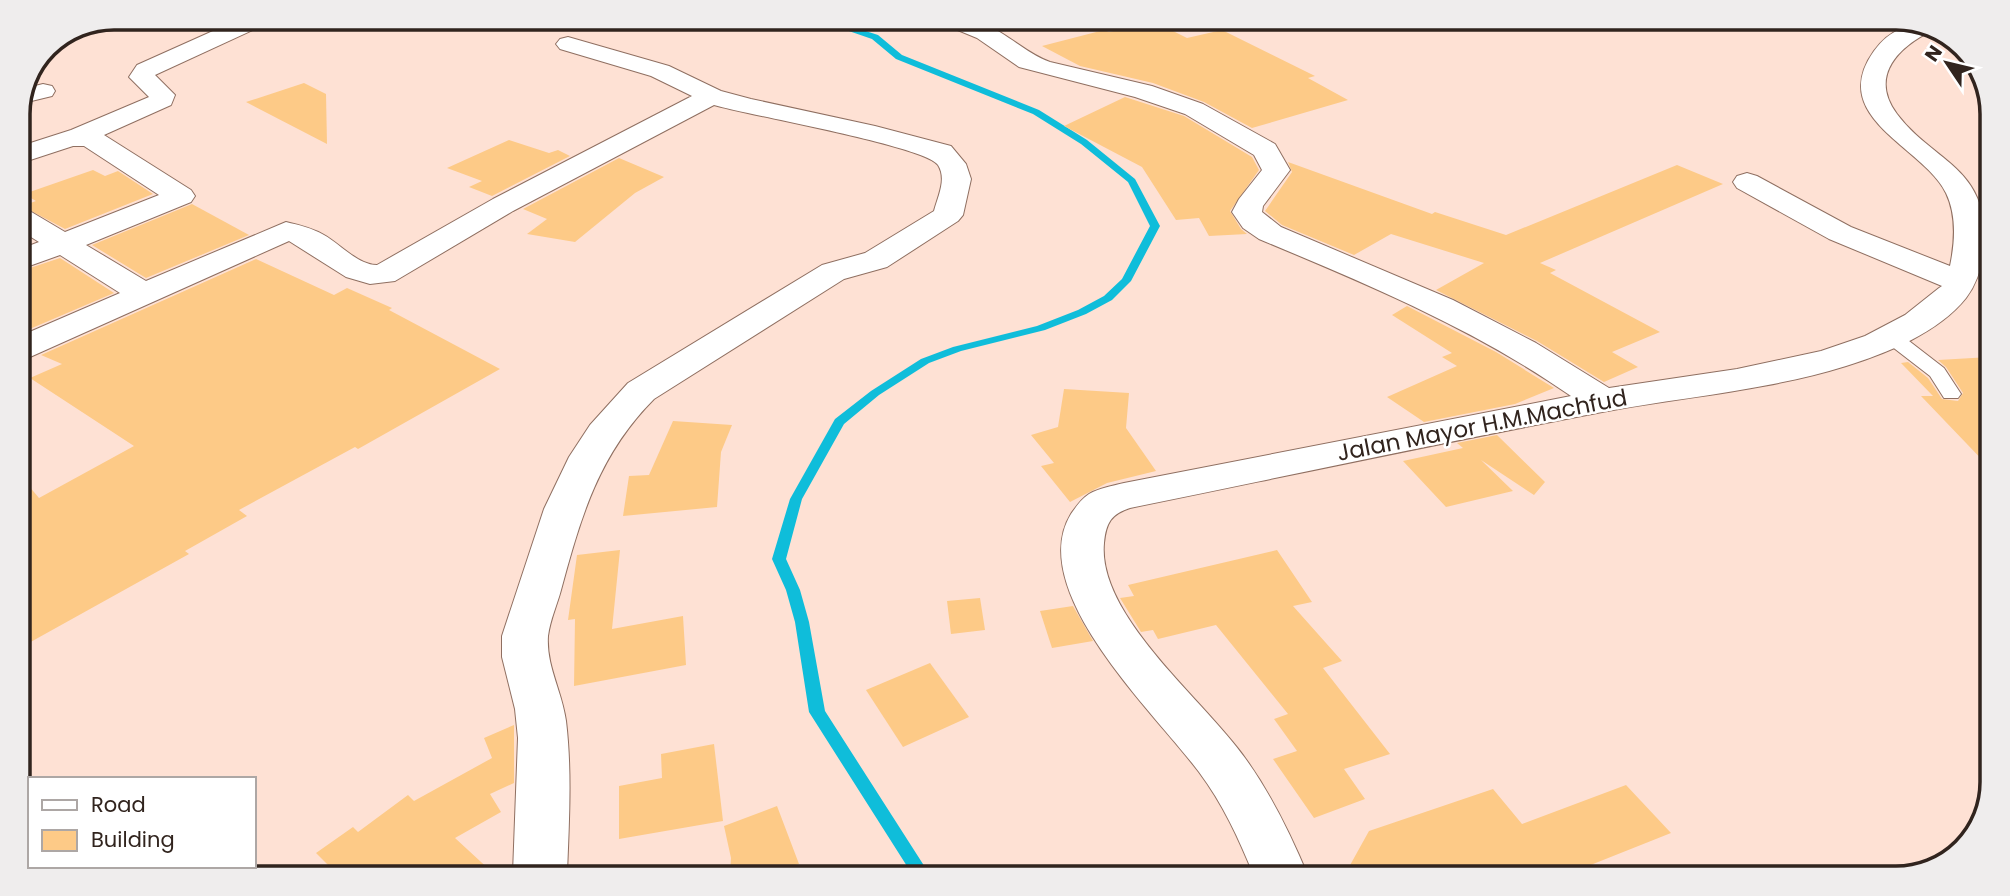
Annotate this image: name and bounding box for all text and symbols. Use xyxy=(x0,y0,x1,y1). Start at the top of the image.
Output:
north arrow xyxy=(1912,28,1982,98)
text: N xyxy=(1918,40,1949,67)
street label: Jalan Mayor H.M.Machfud xyxy=(1334,381,1630,469)
legend xyxy=(28,777,256,868)
text: Road xyxy=(91,790,146,819)
text: Building xyxy=(91,825,175,854)

